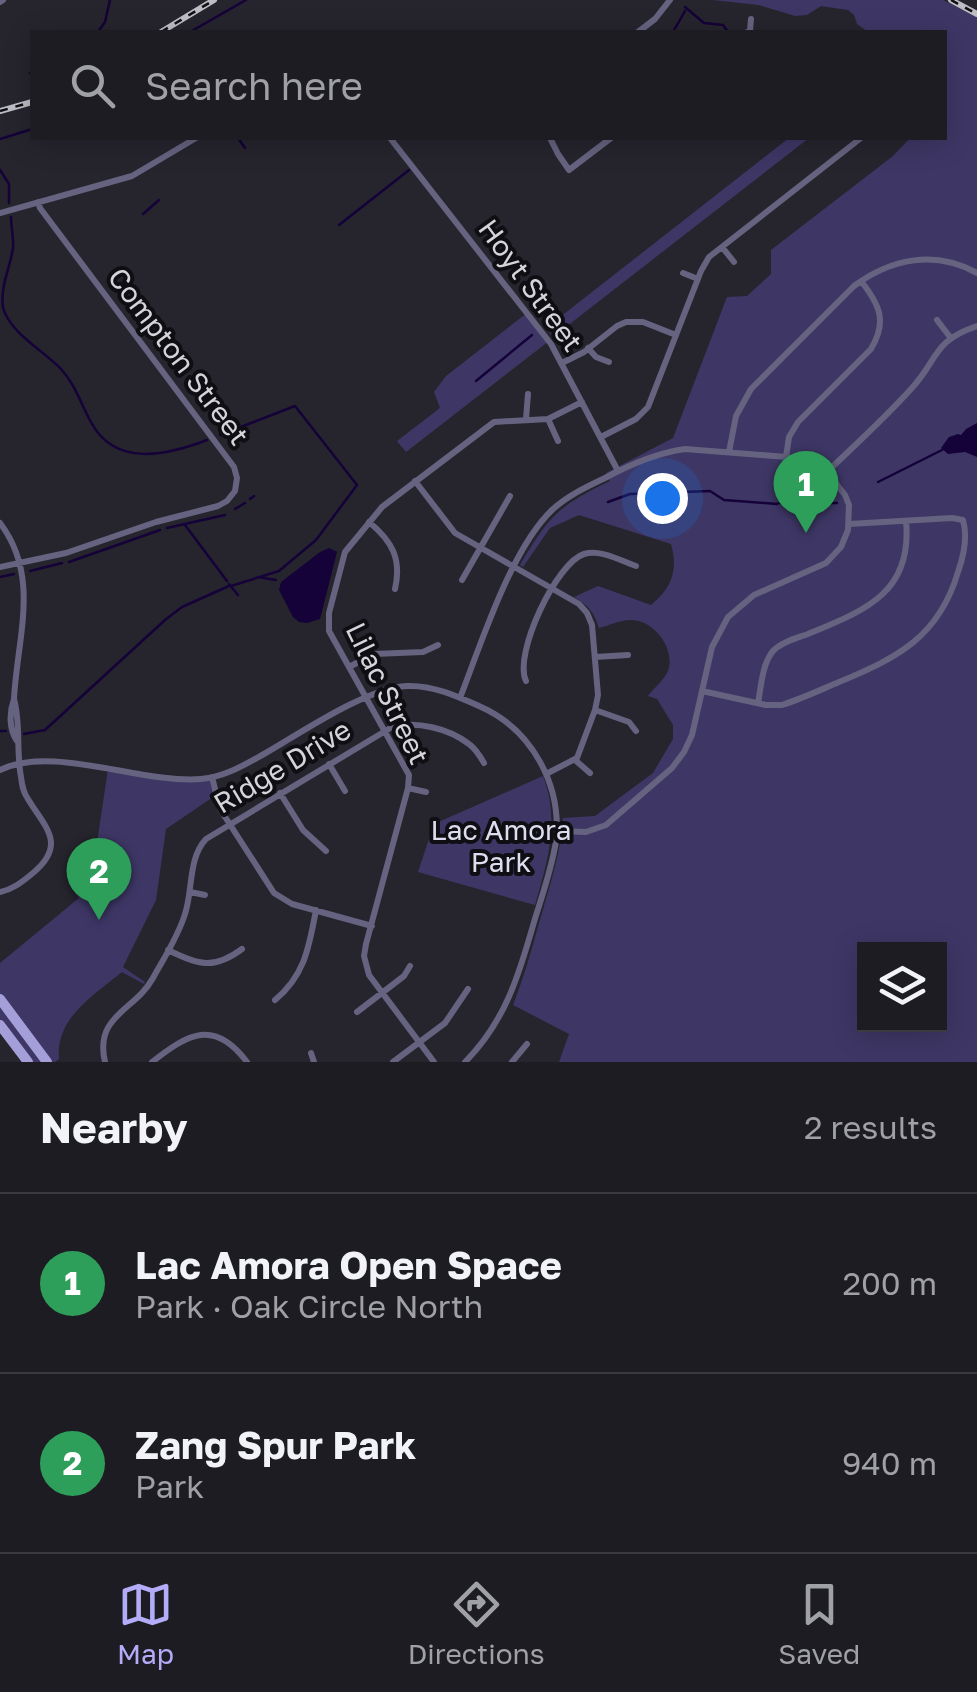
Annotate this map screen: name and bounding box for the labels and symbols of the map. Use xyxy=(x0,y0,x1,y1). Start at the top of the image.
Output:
street label: Hoyt Street xyxy=(472,213,590,357)
street label: Compton Street xyxy=(102,261,256,451)
pin: 1 xyxy=(774,450,838,533)
your location xyxy=(637,473,688,524)
street label: Lilac Street xyxy=(340,617,436,769)
street label: Ridge Drive xyxy=(208,712,356,820)
park label: Lac Amora Park xyxy=(430,813,572,878)
pin: 2 xyxy=(66,838,132,920)

